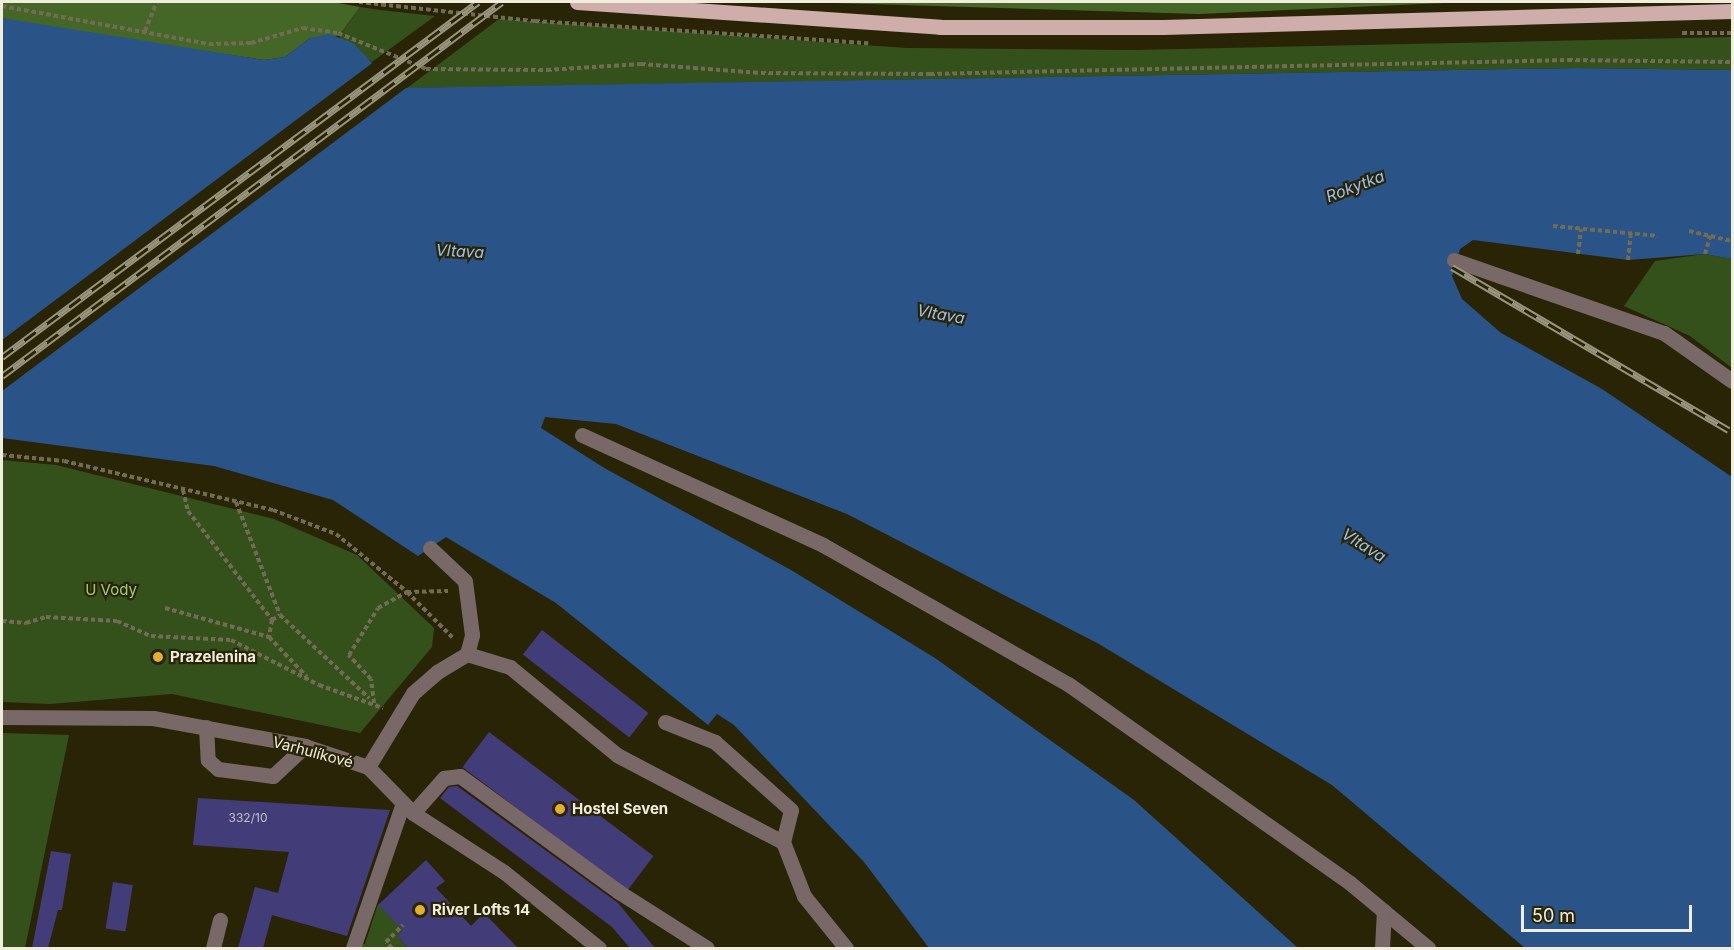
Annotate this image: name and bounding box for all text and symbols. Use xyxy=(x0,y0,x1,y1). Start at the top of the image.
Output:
water label: Rokytka xyxy=(1323,166,1387,206)
water label: Vltava xyxy=(435,240,485,262)
water label: Vltava xyxy=(916,300,966,328)
water label: Vltava xyxy=(1338,524,1390,566)
park label: U Vody xyxy=(85,581,137,599)
place label: Prazelenina xyxy=(170,648,256,666)
marker: Prazelenina xyxy=(151,650,165,664)
street label: Varhulíkové xyxy=(271,733,355,771)
place label: Hostel Seven xyxy=(572,800,668,818)
marker: Hostel Seven xyxy=(553,802,567,816)
house number: 332/10 xyxy=(229,811,267,825)
scale bar xyxy=(1524,893,1695,931)
place label: River Lofts 14 xyxy=(432,901,530,919)
marker: River Lofts 14 xyxy=(413,903,427,917)
text: 50 m xyxy=(1532,905,1575,926)

